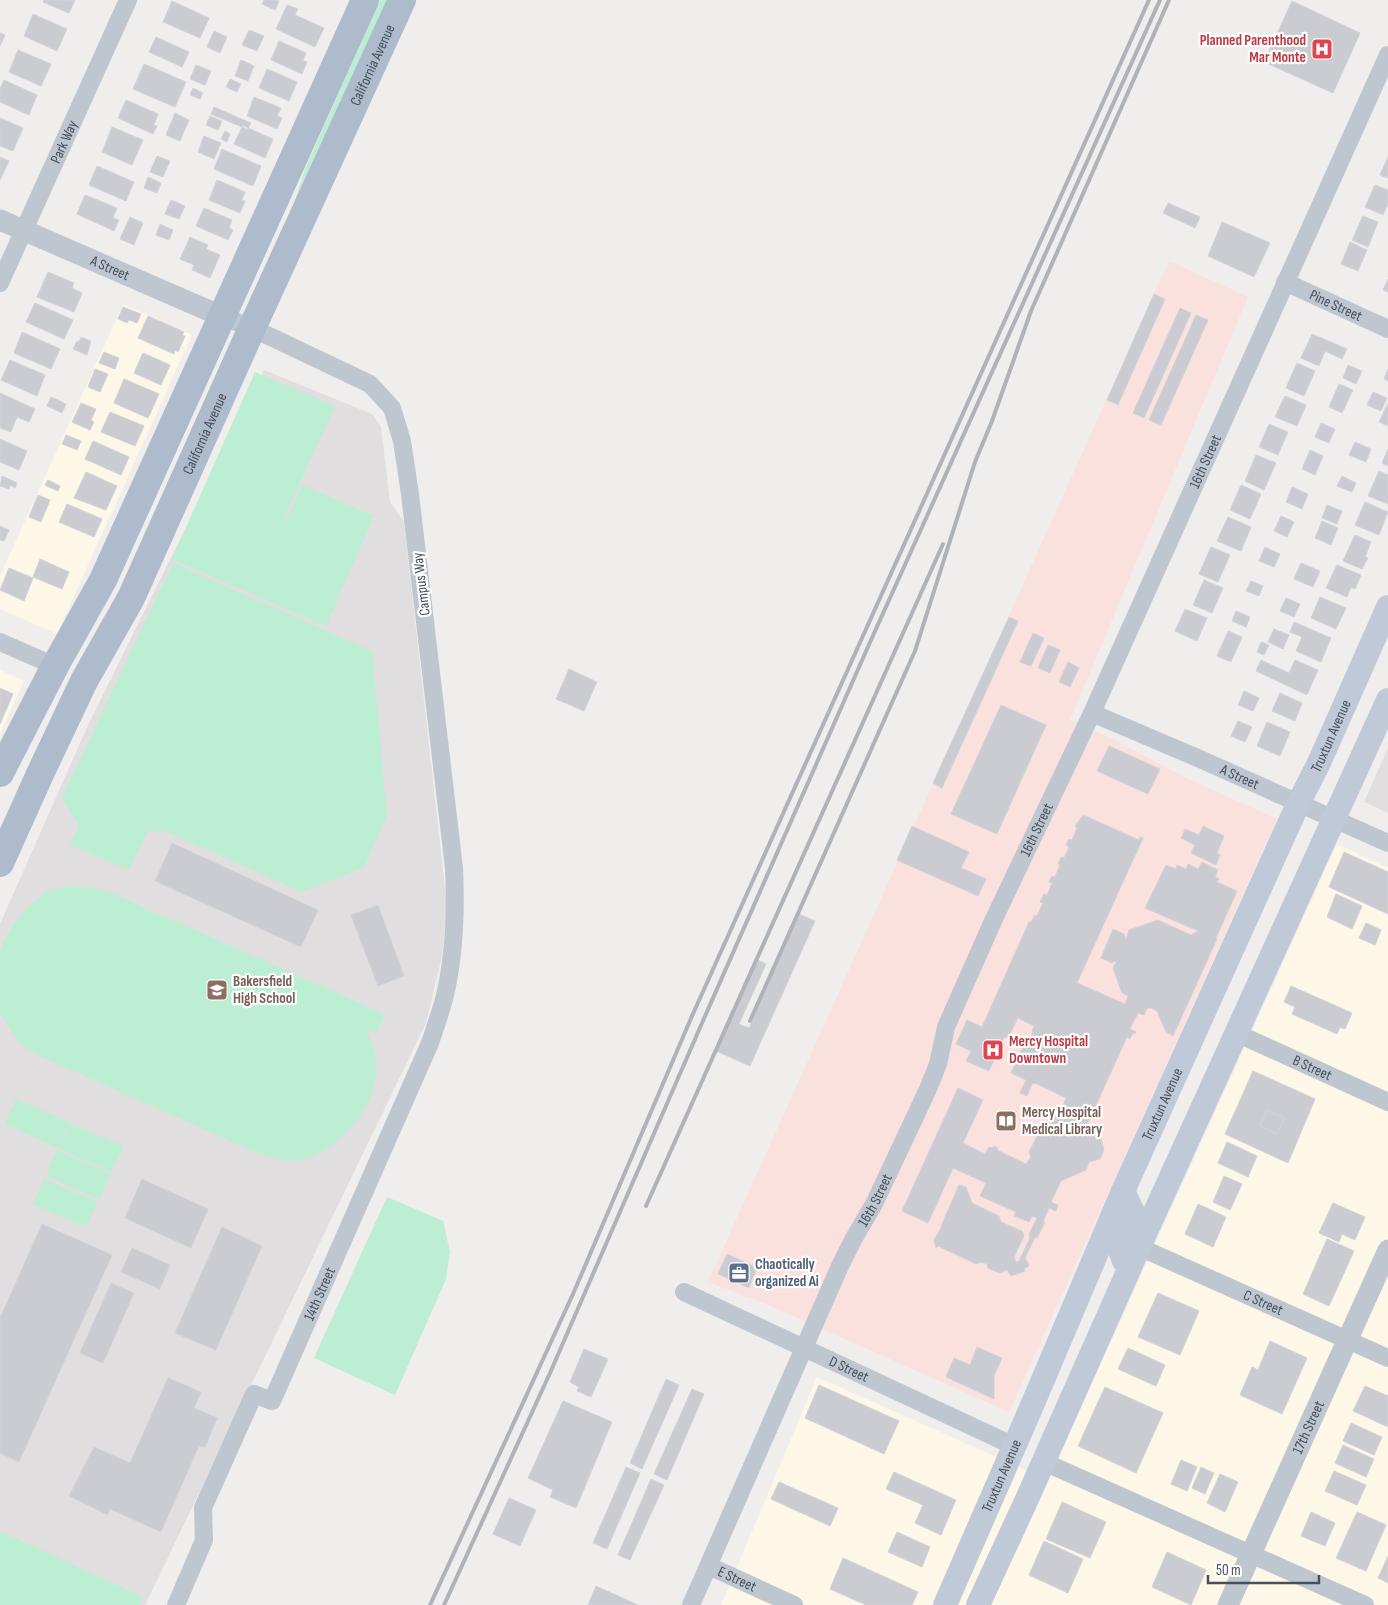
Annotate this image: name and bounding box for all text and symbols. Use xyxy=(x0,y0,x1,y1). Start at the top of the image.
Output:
street label: California Avenue xyxy=(346,21,400,109)
place label: Planned Parenthood Mar Monte xyxy=(1200,31,1306,67)
hospital icon: Planned Parenthood Mar Monte xyxy=(1310,37,1334,61)
street label: Park Way xyxy=(46,117,82,166)
street label: A Street xyxy=(87,251,133,285)
street label: Pine Street xyxy=(1306,286,1365,326)
street label: California Avenue xyxy=(179,390,232,478)
street label: 16th Street xyxy=(1185,431,1226,492)
street label: Campus Way xyxy=(408,551,435,617)
street label: Truxtun Avenue xyxy=(1307,697,1356,776)
street label: A Street xyxy=(1216,760,1262,794)
street label: 16th Street xyxy=(1016,800,1058,860)
place label: Bakersfield High School xyxy=(233,972,295,1008)
school or university icon: Bakersfield High School xyxy=(205,978,229,1002)
place label: Mercy Hospital Downtown xyxy=(1009,1032,1088,1068)
hospital icon: Mercy Hospital Downtown xyxy=(981,1038,1005,1062)
street label: B Street xyxy=(1290,1051,1335,1085)
street label: Truxtun Avenue xyxy=(1138,1065,1187,1144)
place label: Mercy Hospital Medical Library xyxy=(1022,1103,1103,1139)
library icon: Mercy Hospital Medical Library xyxy=(994,1109,1018,1133)
street label: 16th Street xyxy=(854,1170,897,1230)
place label: Chaotically organized Ai xyxy=(755,1255,819,1291)
office icon: Chaotically organized Ai xyxy=(727,1261,751,1285)
street label: 14th Street xyxy=(300,1264,340,1324)
street label: C Street xyxy=(1240,1286,1286,1320)
street label: D Street xyxy=(826,1352,872,1387)
street label: 17th Street xyxy=(1288,1397,1329,1457)
street label: Truxtun Avenue xyxy=(978,1437,1026,1515)
scale bar xyxy=(1208,1552,1319,1584)
text: 50 m xyxy=(1216,1561,1241,1580)
street label: E Street xyxy=(715,1562,760,1597)

